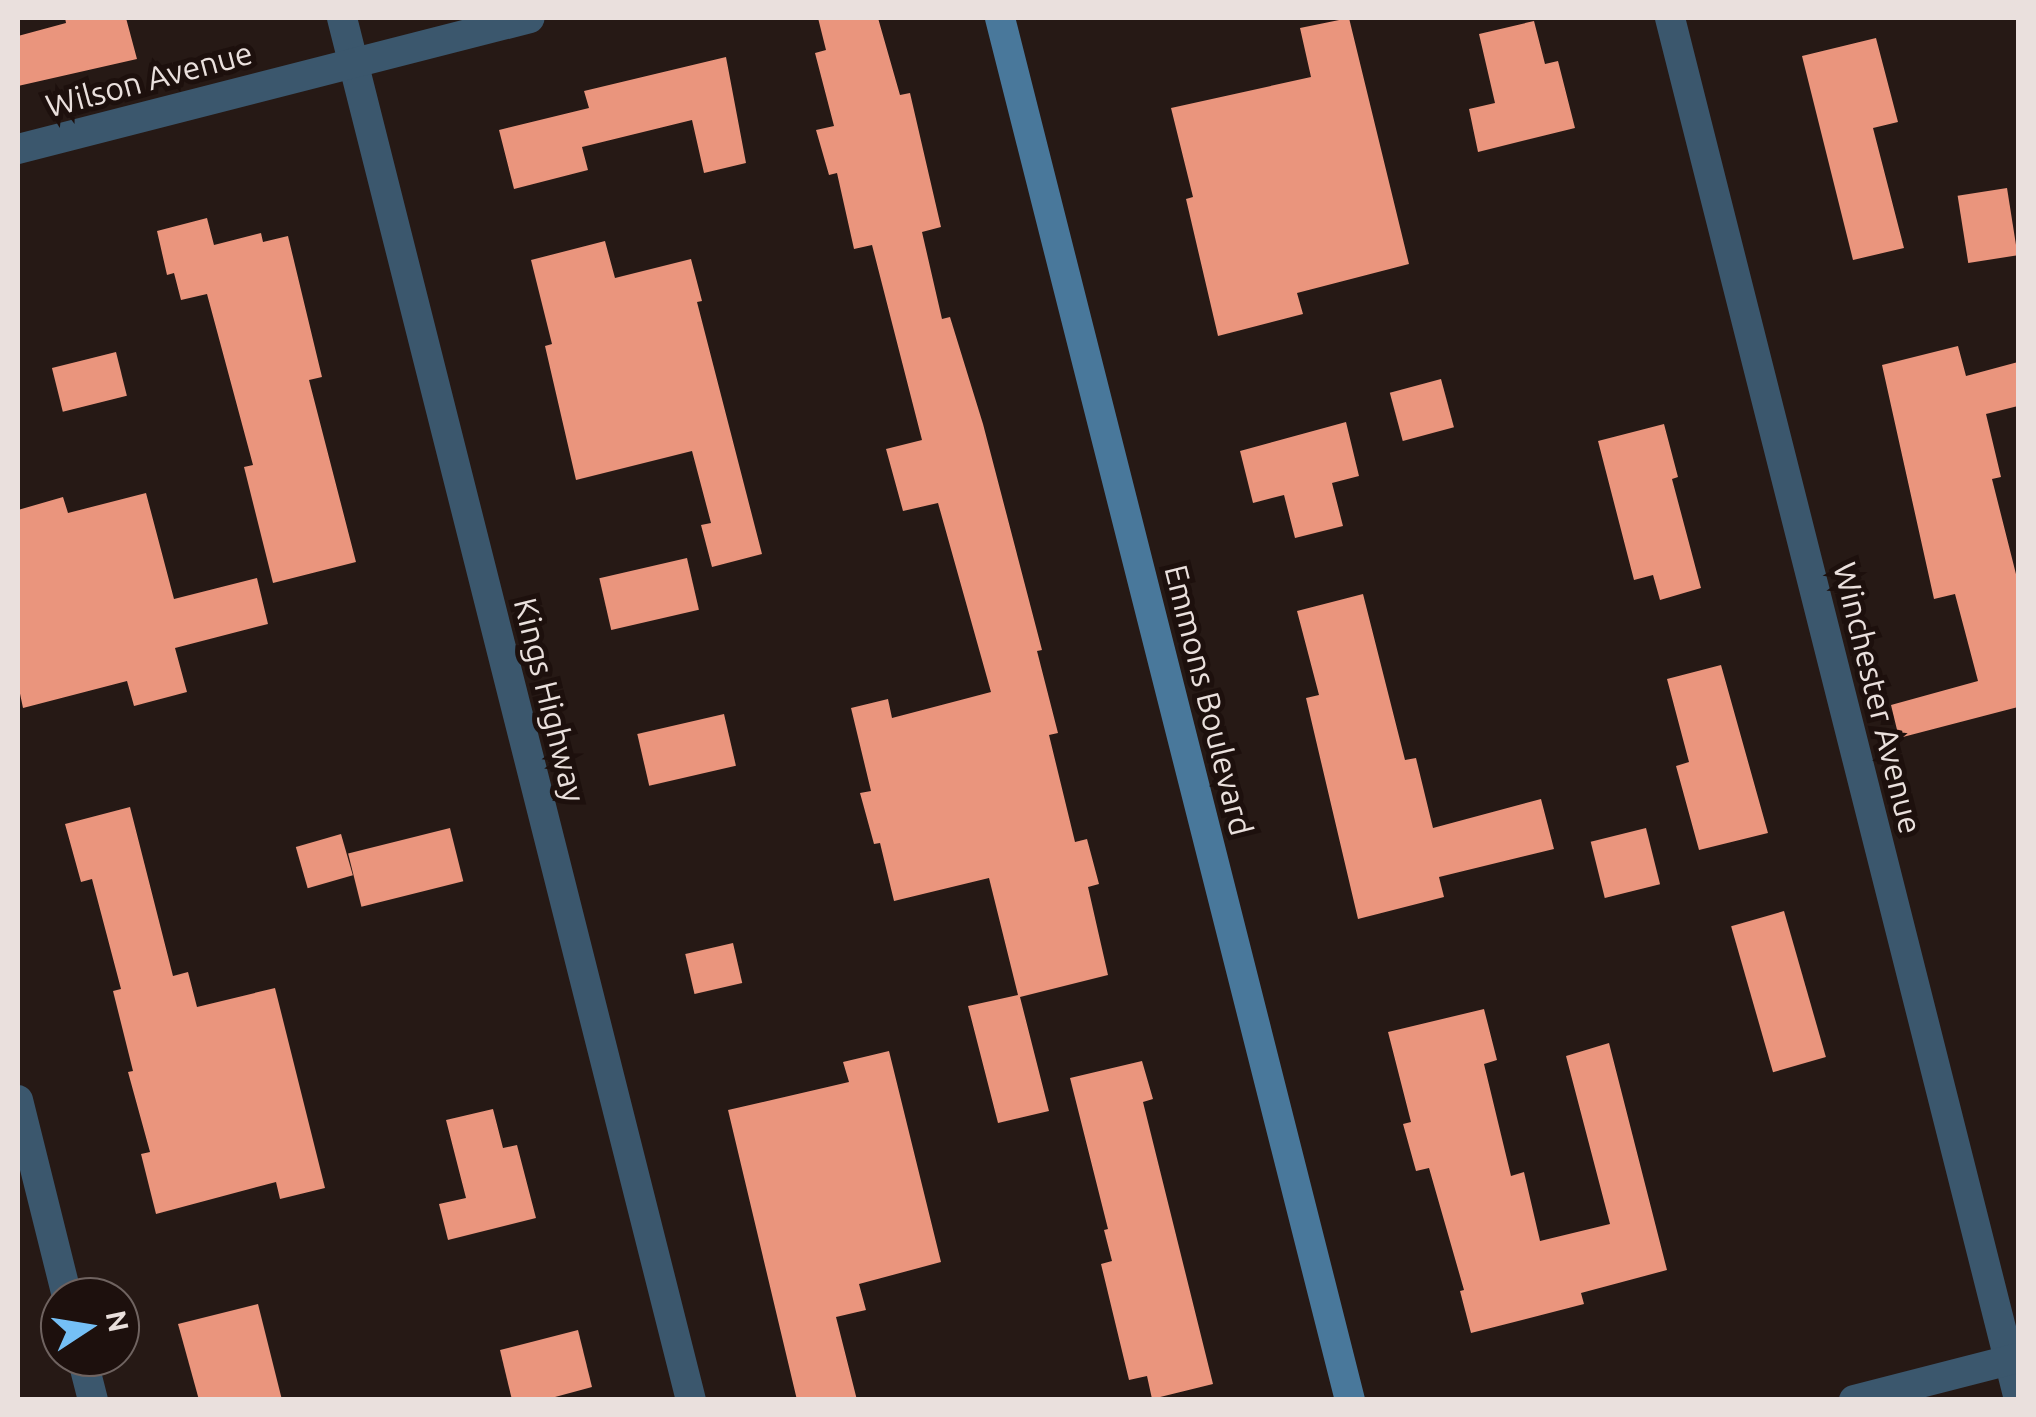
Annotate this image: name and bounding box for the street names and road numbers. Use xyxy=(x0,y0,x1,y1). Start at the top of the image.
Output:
street label: Wilson Avenue xyxy=(41,33,257,125)
street label: Winchester Avenue xyxy=(1826,558,1930,838)
street label: Emmons Boulevard xyxy=(1157,561,1261,839)
street label: Kings Highway xyxy=(506,594,594,806)

